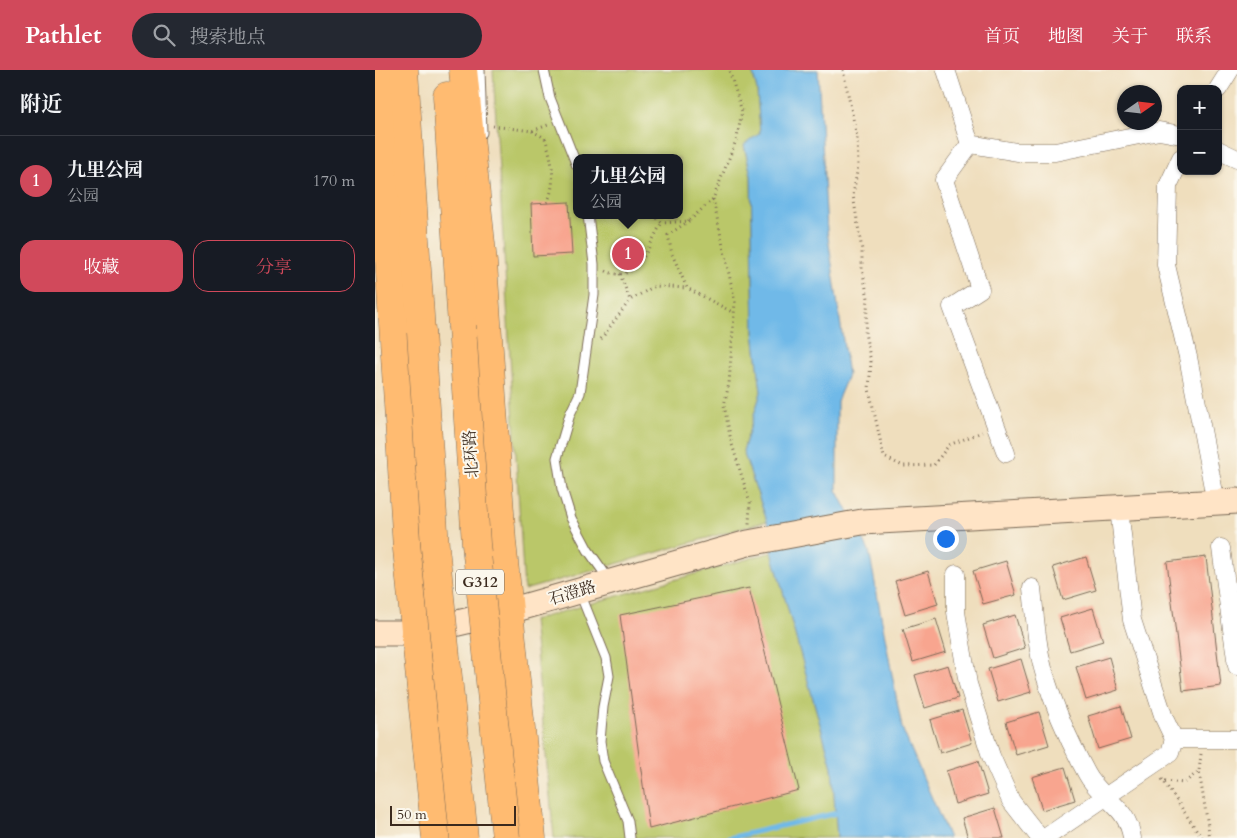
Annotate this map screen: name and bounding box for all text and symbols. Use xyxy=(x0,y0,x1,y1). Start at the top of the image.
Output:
search box xyxy=(132,13,482,58)
text: Pathlet xyxy=(25,19,102,52)
icon: search xyxy=(150,21,178,49)
text: 搜索地点 xyxy=(190,24,266,50)
text: 首页 xyxy=(984,24,1020,49)
text: 地图 xyxy=(1048,24,1084,49)
text: 关于 xyxy=(1112,24,1148,49)
text: 联系 xyxy=(1176,24,1212,49)
north arrow xyxy=(1117,85,1162,130)
map controls xyxy=(1177,85,1222,175)
button: + xyxy=(1177,85,1222,130)
text: 附近 xyxy=(20,90,62,119)
button: − xyxy=(1177,130,1222,175)
popup xyxy=(573,154,683,219)
text: 九里公园 xyxy=(67,157,143,183)
text: 九里公园 xyxy=(590,163,666,189)
text: 1 xyxy=(32,170,40,192)
text: 170 m xyxy=(313,170,355,192)
text: 公园 xyxy=(67,185,99,207)
text: 公园 xyxy=(590,191,622,213)
pin: 1 xyxy=(612,235,644,273)
button: 收藏 xyxy=(20,240,183,292)
button: 分享 xyxy=(193,240,355,292)
street label: 北环路 xyxy=(458,429,484,479)
your location xyxy=(933,526,959,552)
road number: G312 xyxy=(456,570,504,594)
street label: 石澄路 xyxy=(546,575,598,610)
scale bar xyxy=(390,803,516,826)
text: 50 m xyxy=(397,805,427,824)

